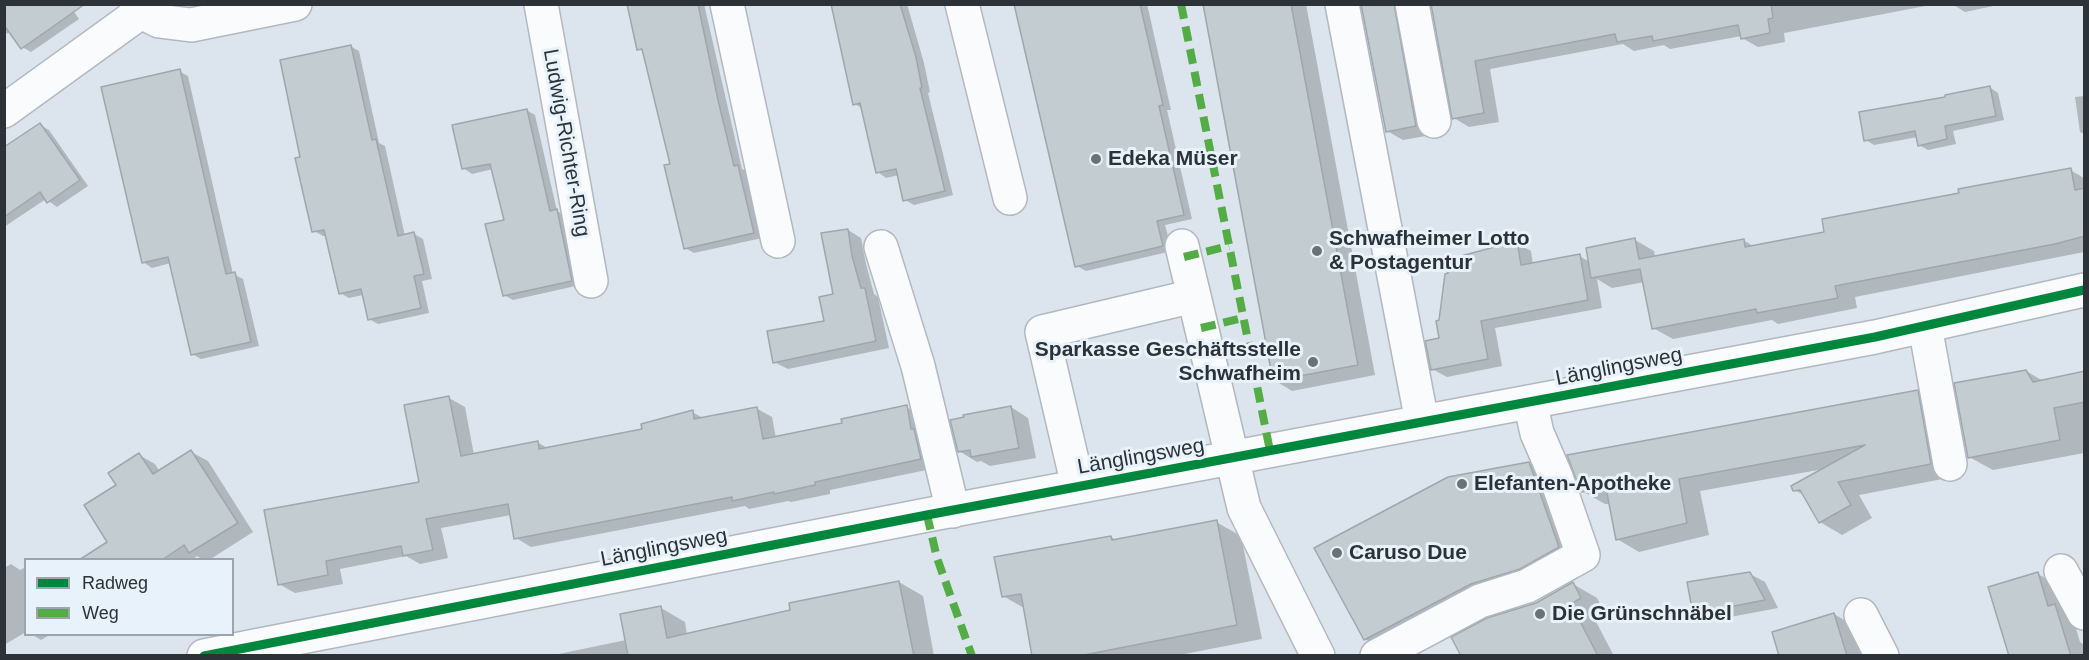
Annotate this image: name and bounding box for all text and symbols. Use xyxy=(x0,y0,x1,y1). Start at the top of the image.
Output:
street label: Ludwig-Richter-Ring xyxy=(537,47,595,239)
place label: Edeka Müser xyxy=(1108,146,1238,172)
marker: Edeka Müser xyxy=(1089,152,1103,166)
place label: Schwafheimer Lotto & Postagentur xyxy=(1329,226,1530,276)
marker: Schwafheimer Lotto & Postagentur xyxy=(1310,244,1324,258)
place label: Sparkasse Geschäftsstelle Schwafheim xyxy=(1035,337,1301,387)
street label: Länglingsweg xyxy=(1554,342,1684,392)
marker: Sparkasse Geschäftsstelle Schwafheim xyxy=(1306,355,1320,369)
street label: Länglingsweg xyxy=(1076,433,1206,481)
place label: Elefanten-Apotheke xyxy=(1474,471,1671,497)
marker: Elefanten-Apotheke xyxy=(1455,477,1469,491)
street label: Länglingsweg xyxy=(599,523,729,573)
place label: Caruso Due xyxy=(1349,540,1467,566)
marker: Caruso Due xyxy=(1330,546,1344,560)
legend xyxy=(24,558,234,636)
text: Radweg xyxy=(82,573,148,593)
place label: Die Grünschnäbel xyxy=(1552,601,1732,627)
text: Weg xyxy=(82,603,119,623)
marker: Die Grünschnäbel xyxy=(1533,607,1547,621)

